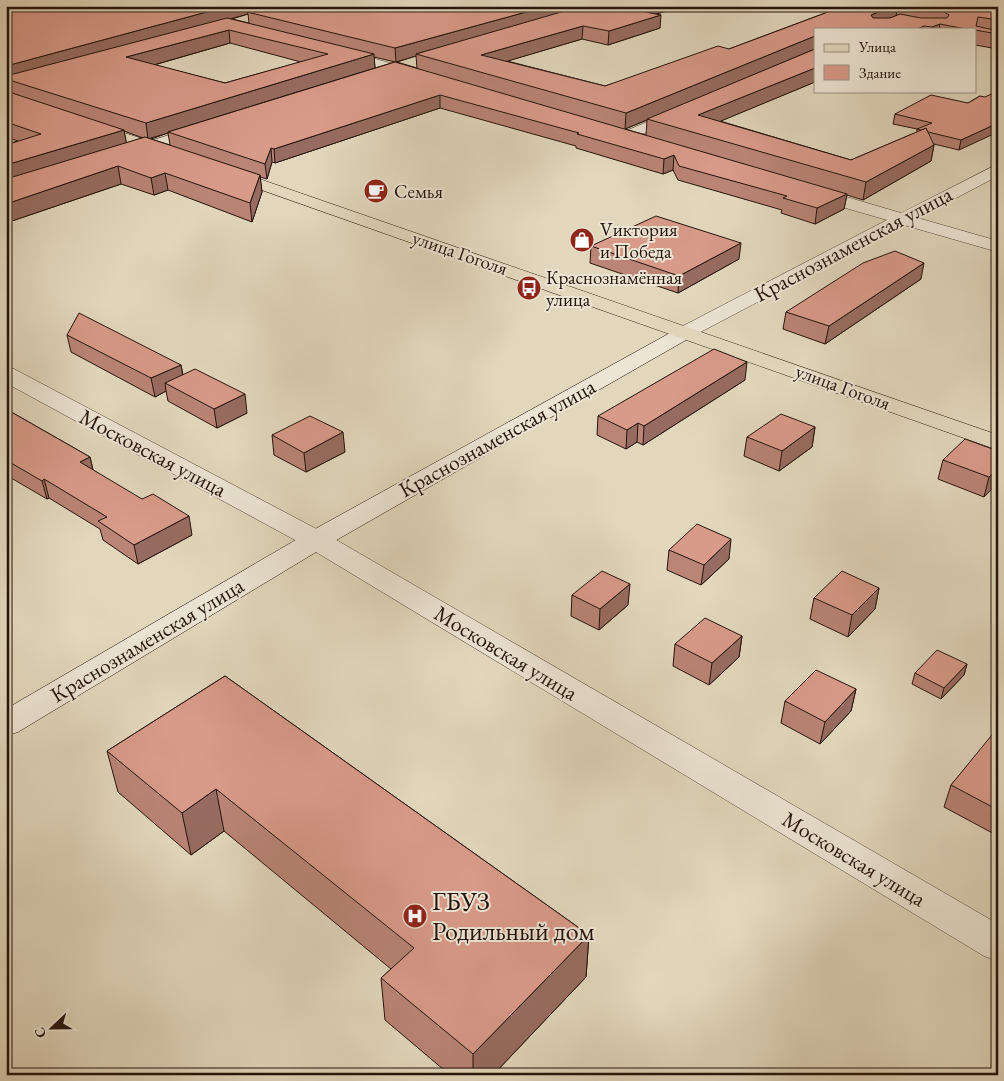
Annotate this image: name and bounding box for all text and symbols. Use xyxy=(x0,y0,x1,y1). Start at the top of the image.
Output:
legend xyxy=(814,28,976,92)
text: Улица xyxy=(858,37,896,56)
text: Здание xyxy=(859,63,901,82)
cafe icon: Семья xyxy=(363,178,389,204)
place label: Семья xyxy=(394,179,443,204)
street label: Краснознаменская улица xyxy=(749,179,957,309)
place label: Vиктория и Победа xyxy=(600,217,678,264)
street label: улица Гоголя xyxy=(409,225,511,281)
shop icon: Vиктория и Победа xyxy=(569,227,595,253)
place label: Краснознамённая улица xyxy=(546,265,682,312)
bus stop icon: Краснознамённая улица xyxy=(516,275,542,301)
street label: улица Гоголя xyxy=(792,358,894,416)
street label: Краснознаменская улица xyxy=(394,372,601,504)
street label: Московская улица xyxy=(75,402,232,504)
street label: Краснознаменская улица xyxy=(45,571,249,709)
street label: Московская улица xyxy=(429,599,583,707)
street label: Московская улица xyxy=(777,805,931,913)
place label: ГБУЗ Родильный дом xyxy=(432,884,595,948)
hospital icon: ГБУЗ Родильный дом xyxy=(402,903,428,929)
north arrow xyxy=(28,1004,78,1054)
text: С xyxy=(30,1025,50,1041)

